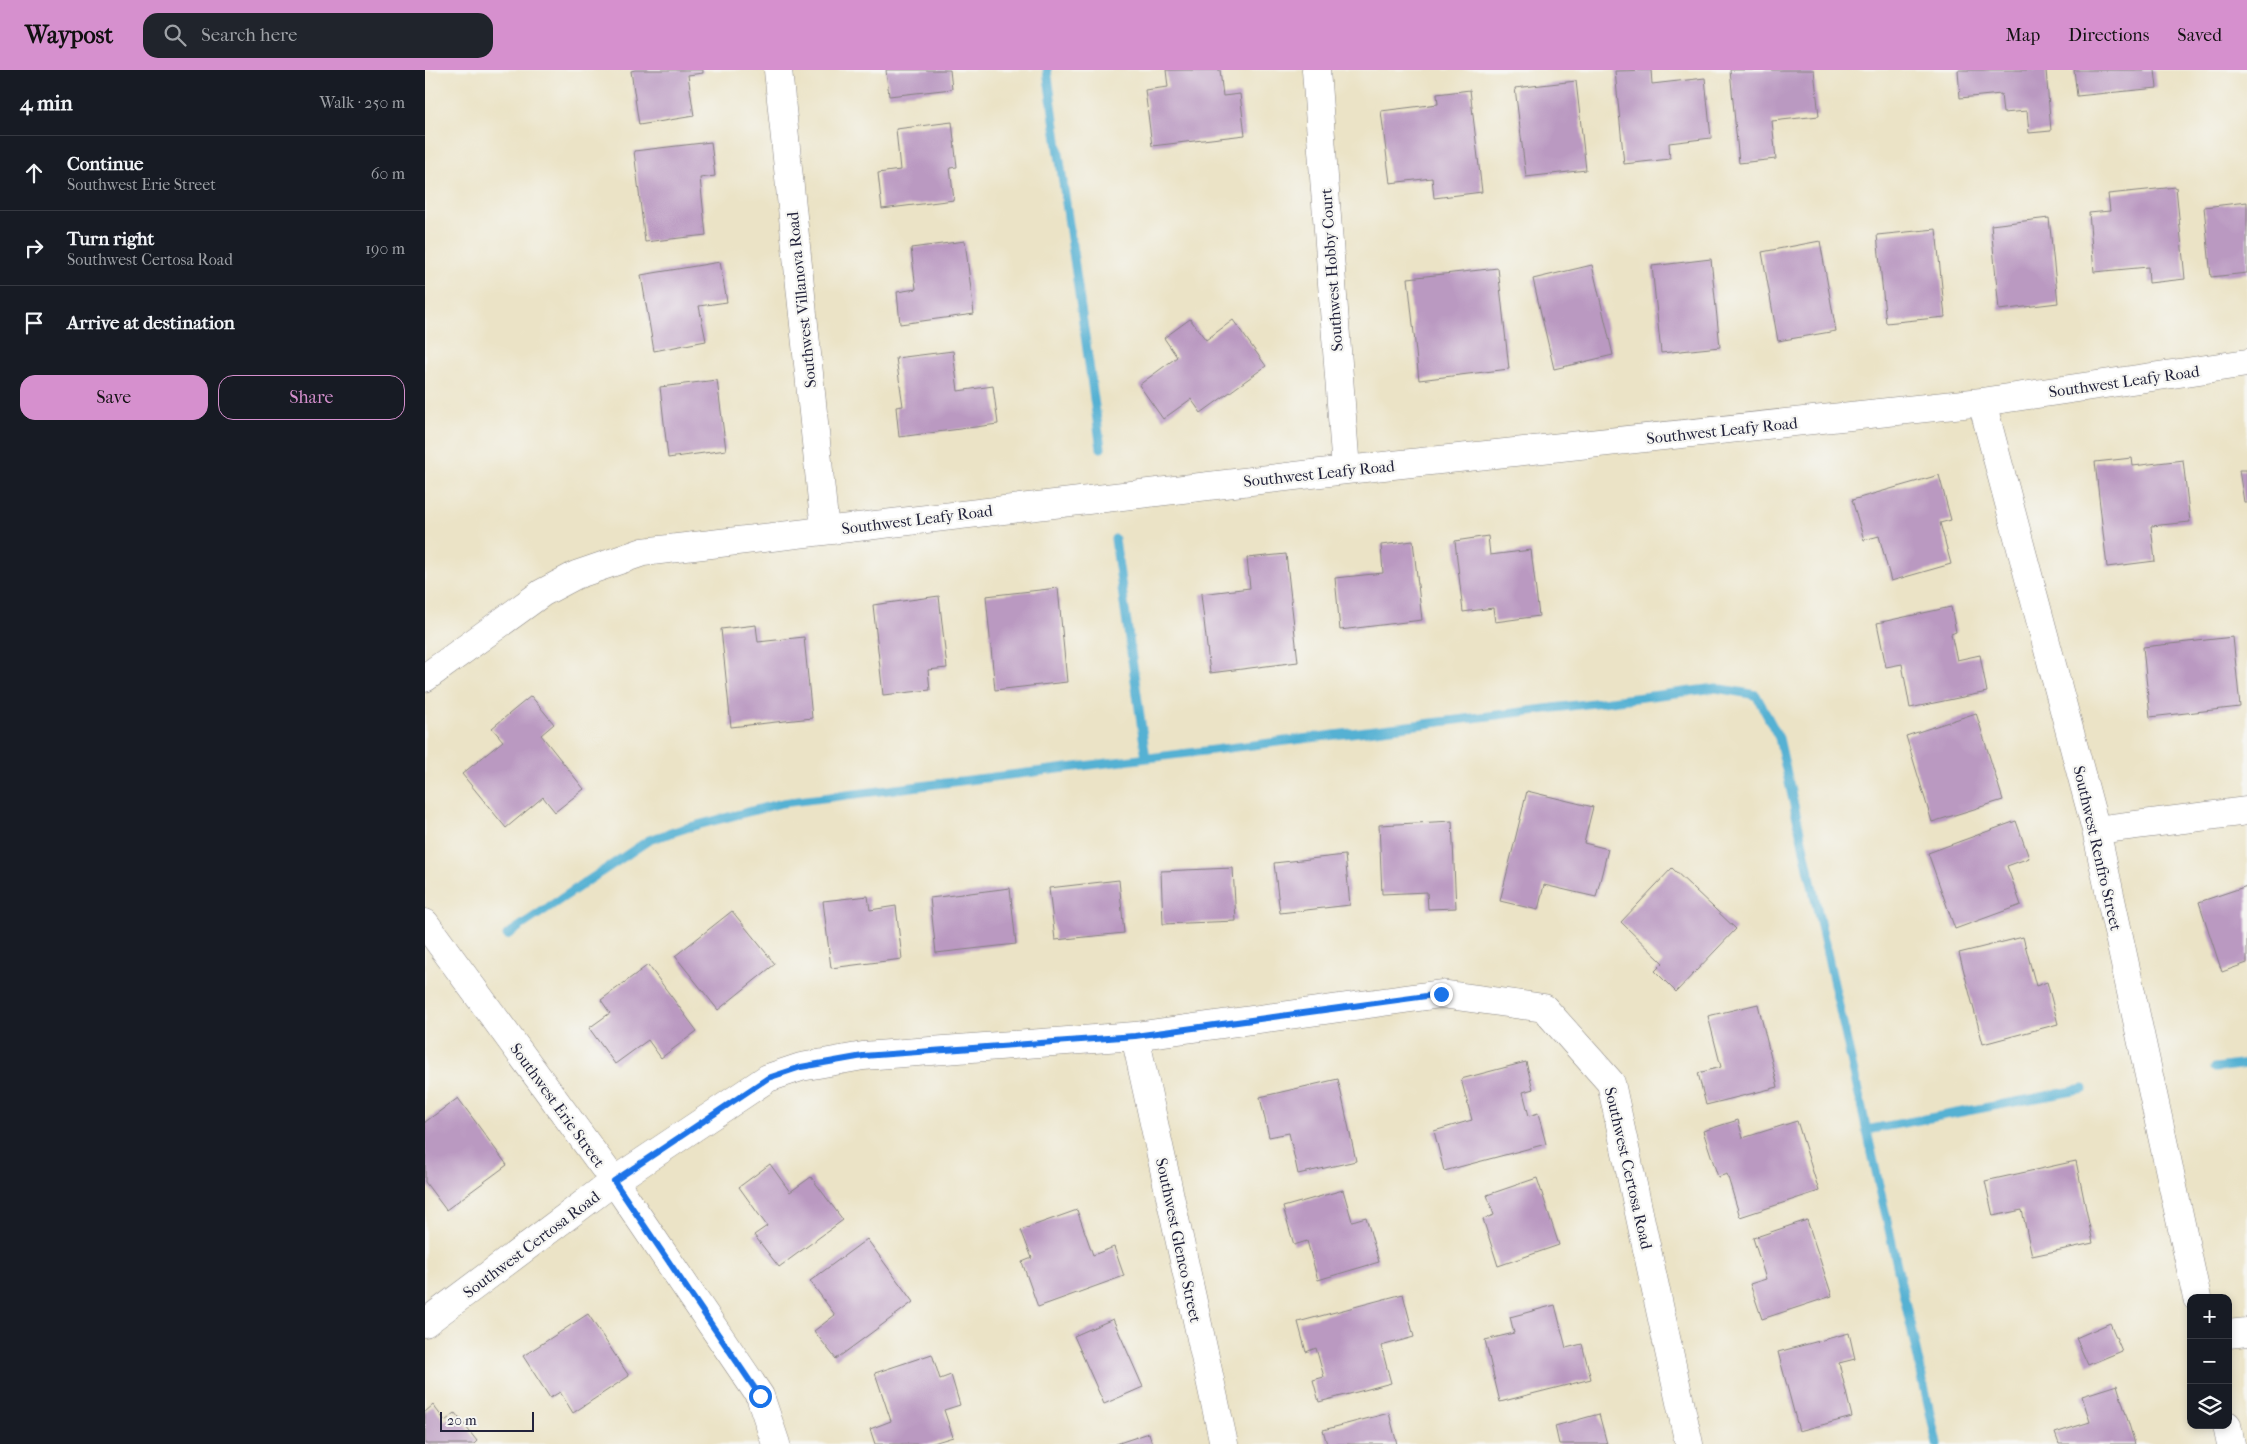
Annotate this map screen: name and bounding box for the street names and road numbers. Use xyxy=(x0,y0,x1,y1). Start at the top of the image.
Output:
street label: Southwest Hobby Court xyxy=(1316,188,1347,352)
street label: Southwest Villanova Road xyxy=(783,211,820,389)
street label: Southwest Leafy Road xyxy=(2047,361,2201,401)
street label: Southwest Leafy Road xyxy=(1645,413,1799,448)
street label: Southwest Leafy Road xyxy=(1242,456,1396,491)
street label: Southwest Leafy Road xyxy=(840,501,994,538)
street label: Southwest Renfro Street xyxy=(2069,764,2126,933)
street label: Southwest Erie Street xyxy=(506,1039,609,1171)
street label: Southwest Certosa Road xyxy=(1601,1085,1656,1251)
street label: Southwest Glenco Street xyxy=(1152,1156,1205,1324)
street label: Southwest Certosa Road xyxy=(459,1187,603,1302)

